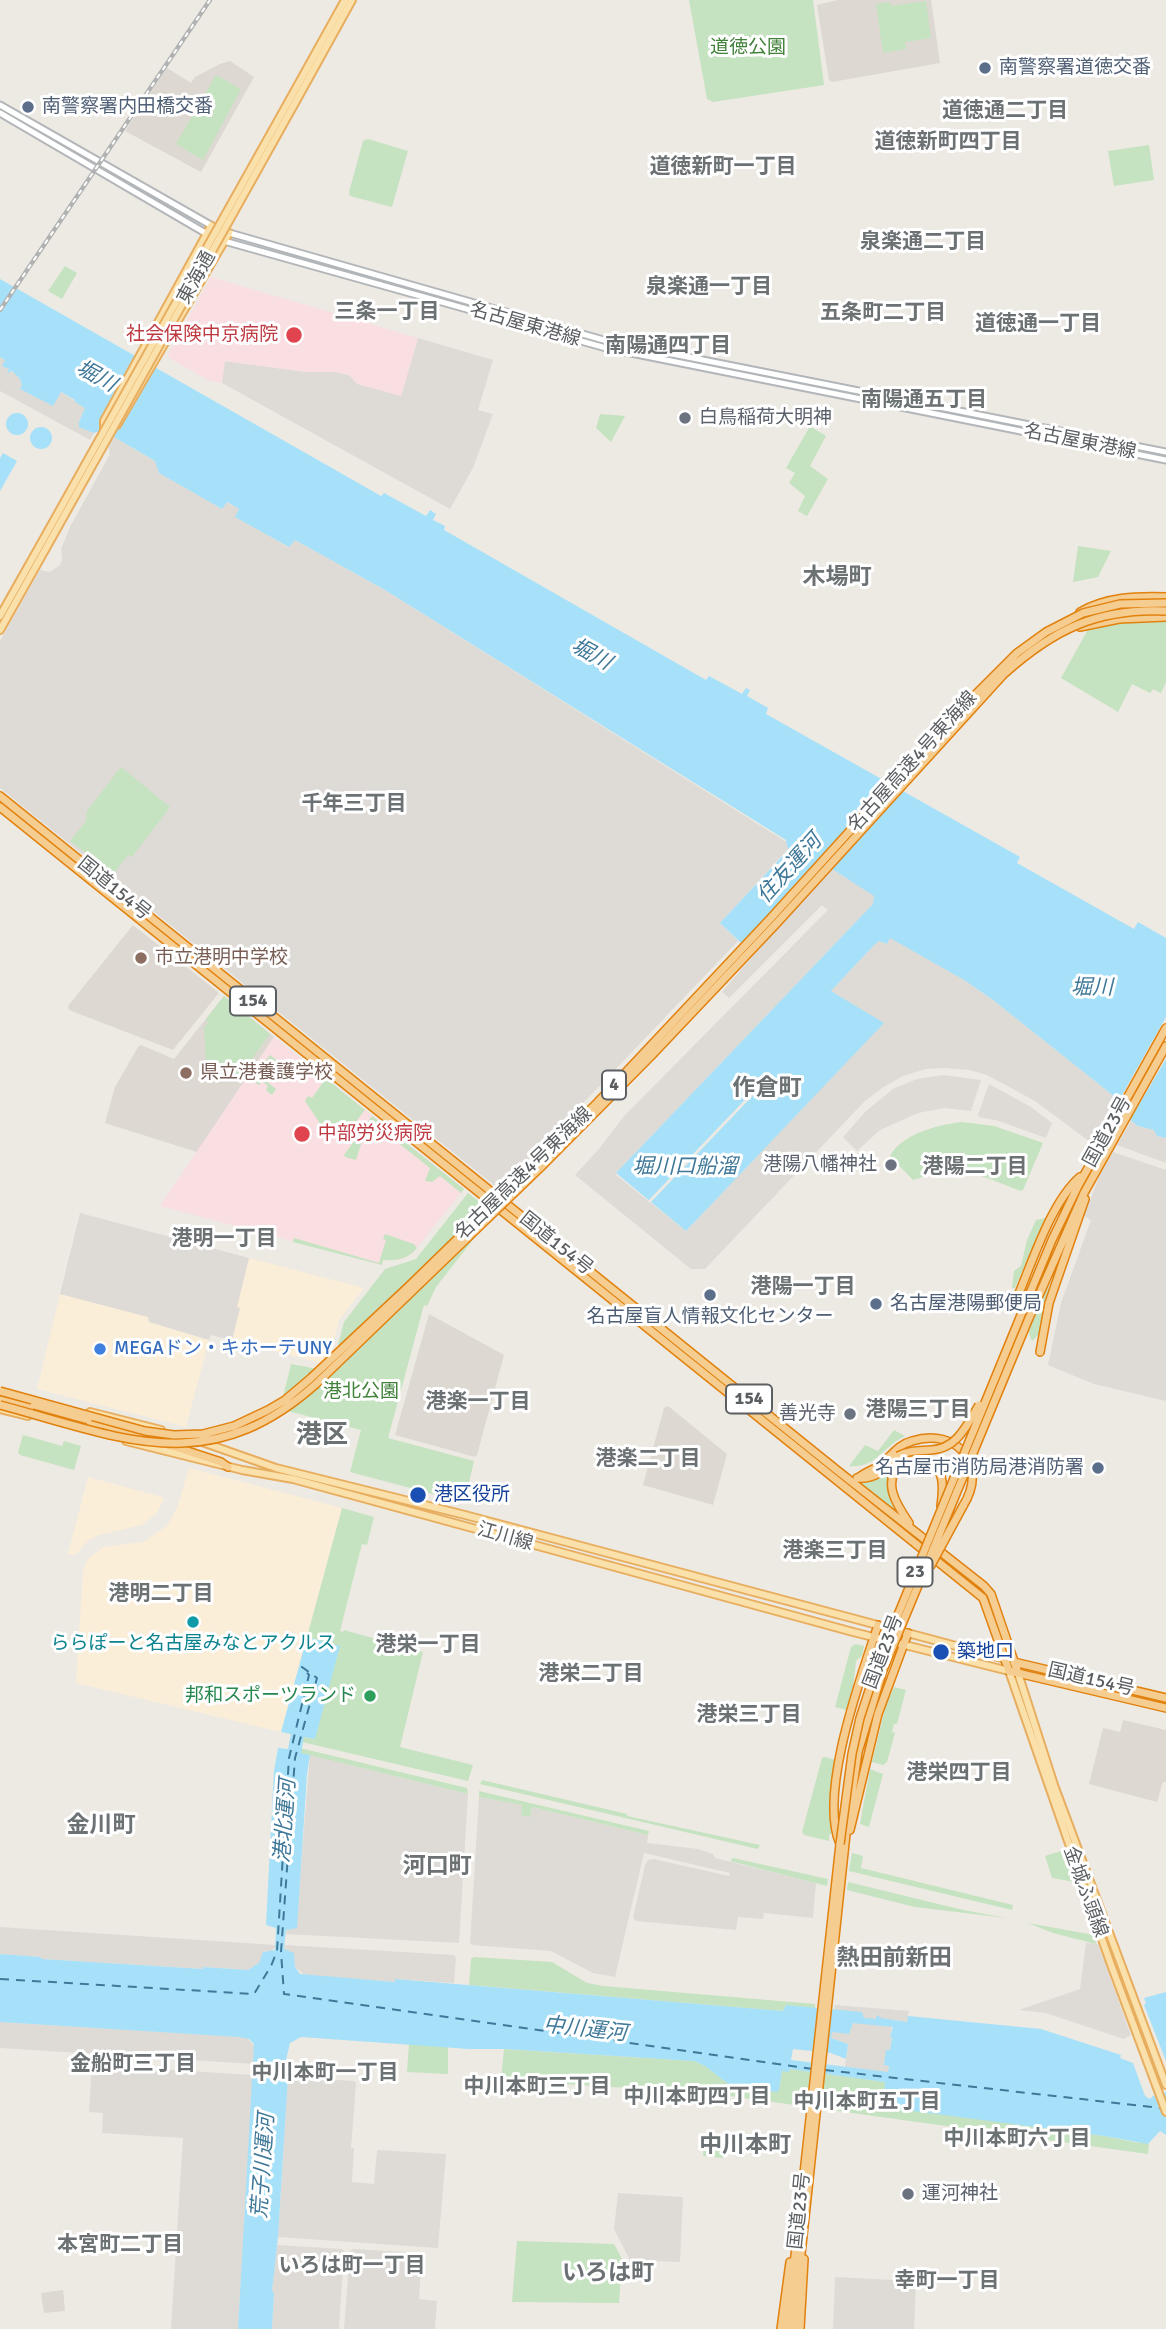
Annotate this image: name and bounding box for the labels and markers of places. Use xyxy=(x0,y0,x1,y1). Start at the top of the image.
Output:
place label: 南警察署道徳交番 xyxy=(999,57,1151,79)
marker: 南警察署道徳交番 xyxy=(977,60,993,76)
place label: 南警察署内田橋交番 xyxy=(42,96,213,118)
marker: 南警察署内田橋交番 xyxy=(20,99,36,115)
place label: 社会保険中京病院 xyxy=(126,324,278,346)
marker: 社会保険中京病院 xyxy=(284,325,304,345)
place label: 白鳥稲荷大明神 xyxy=(699,407,832,429)
marker: 白鳥稲荷大明神 xyxy=(677,410,693,426)
place label: 市立港明中学校 xyxy=(155,947,288,969)
marker: 市立港明中学校 xyxy=(133,950,149,966)
place label: 県立港養護学校 xyxy=(200,1062,333,1084)
marker: 県立港養護学校 xyxy=(178,1065,194,1081)
place label: 中部労災病院 xyxy=(318,1123,432,1145)
marker: 中部労災病院 xyxy=(292,1124,312,1144)
place label: 港陽八幡神社 xyxy=(763,1154,877,1176)
marker: 港陽八幡神社 xyxy=(883,1157,899,1173)
marker: 名古屋盲人情報文化センター xyxy=(702,1287,718,1303)
place label: 名古屋港陽郵便局 xyxy=(890,1293,1042,1315)
marker: 名古屋港陽郵便局 xyxy=(868,1296,884,1312)
place label: 名古屋盲人情報文化センター xyxy=(587,1306,833,1328)
place label: MEGAドン・キホーテUNY xyxy=(114,1338,332,1360)
marker: MEGAドン・キホーテUNY xyxy=(92,1341,108,1357)
place label: 善光寺 xyxy=(779,1403,836,1425)
marker: 善光寺 xyxy=(842,1406,858,1422)
place label: 名古屋市消防局港消防署 xyxy=(875,1457,1084,1479)
marker: 名古屋市消防局港消防署 xyxy=(1090,1460,1106,1476)
place label: 港区役所 xyxy=(434,1484,510,1506)
marker: 港区役所 xyxy=(408,1485,428,1505)
marker: ららぽーと名古屋みなとアクルス xyxy=(185,1614,201,1630)
place label: ららぽーと名古屋みなとアクルス xyxy=(51,1633,335,1655)
place label: 築地口 xyxy=(957,1641,1014,1663)
marker: 築地口 xyxy=(931,1642,951,1662)
place label: 邦和スポーツランド xyxy=(185,1685,356,1707)
marker: 邦和スポーツランド xyxy=(362,1688,378,1704)
place label: 運河神社 xyxy=(922,2183,998,2205)
marker: 運河神社 xyxy=(900,2186,916,2202)

